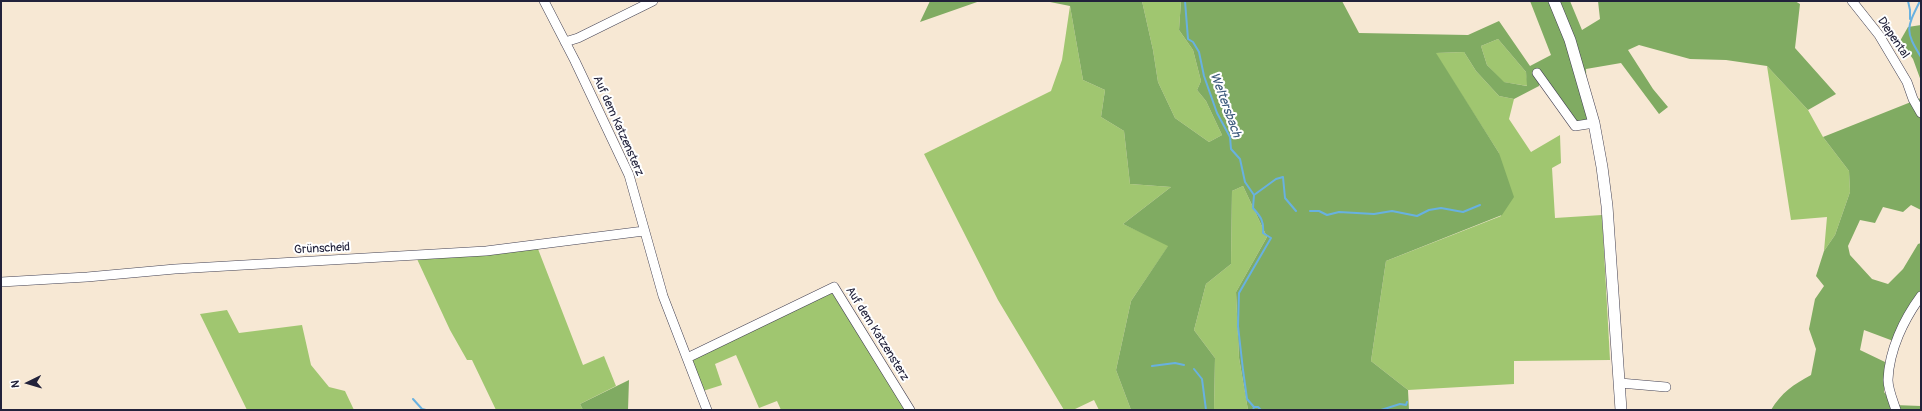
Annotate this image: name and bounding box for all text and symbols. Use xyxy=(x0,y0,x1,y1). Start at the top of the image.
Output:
street label: Diepental xyxy=(1874,15,1912,61)
water label: Weltersbach xyxy=(1206,70,1244,140)
street label: Auf dem Katzensterz xyxy=(589,74,647,178)
street label: Grünscheid xyxy=(294,240,350,258)
street label: Auf dem Katzensterz xyxy=(842,284,912,384)
north arrow xyxy=(8,363,48,403)
text: N xyxy=(9,380,22,388)

